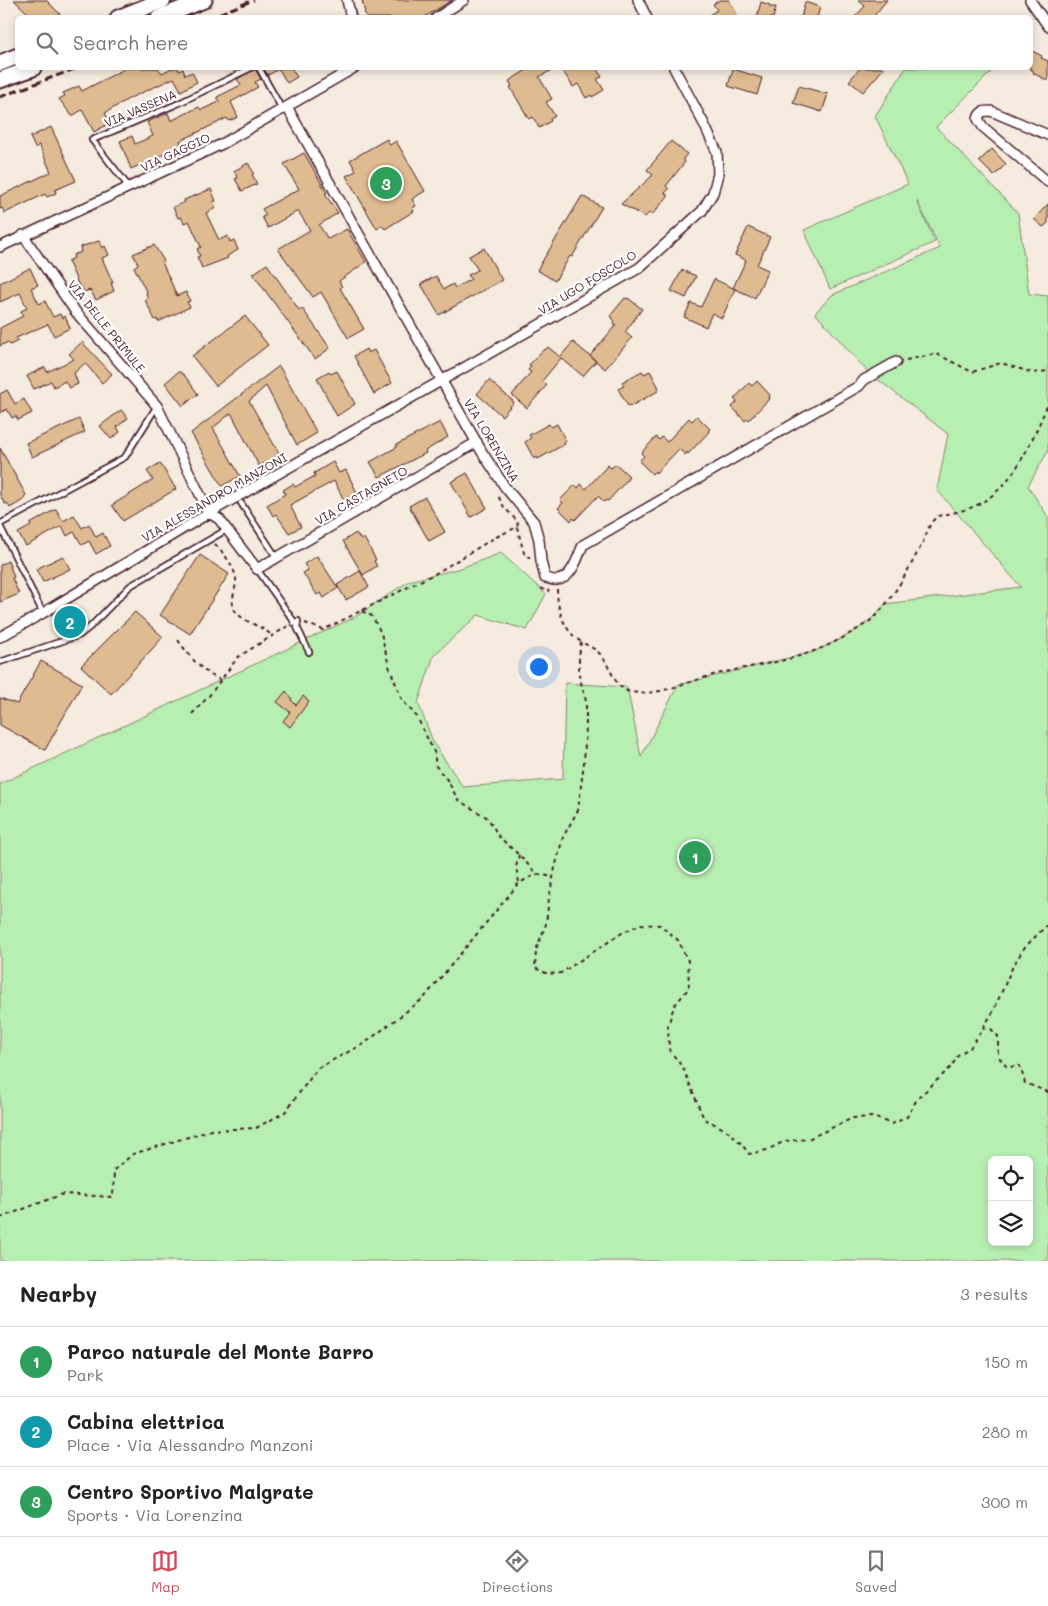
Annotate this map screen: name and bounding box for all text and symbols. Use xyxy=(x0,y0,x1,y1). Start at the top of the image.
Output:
search box xyxy=(15,15,1033,70)
icon: search xyxy=(33,29,61,57)
text: Search here xyxy=(73,30,189,55)
street label: VIA VASSENA xyxy=(101,86,179,130)
street label: VIA GAGGIO xyxy=(138,129,212,175)
pin: 3 xyxy=(370,164,402,202)
street label: VIA UGO FOSCOLO xyxy=(535,246,639,318)
street label: VIA DELLE PRIMULE xyxy=(65,276,149,376)
street label: VIA LORENZINA xyxy=(461,395,523,485)
street label: VIA ALESSANDRO MANZONI xyxy=(139,449,289,545)
street label: VIA CASTAGNETO xyxy=(312,462,410,528)
pin: 2 xyxy=(54,603,86,641)
your location xyxy=(526,654,552,680)
pin: 1 xyxy=(679,838,711,876)
map controls xyxy=(988,1156,1033,1246)
button: locate xyxy=(988,1156,1033,1201)
button: layers xyxy=(988,1201,1033,1246)
text: Nearby xyxy=(20,1280,97,1307)
text: 3 results xyxy=(960,1283,1028,1304)
text: Parco naturale del Monte Barro xyxy=(67,1339,374,1364)
text: 1 xyxy=(32,1351,40,1372)
text: 150 m xyxy=(984,1351,1028,1372)
text: Park xyxy=(67,1364,103,1385)
text: Cabina elettrica xyxy=(67,1409,225,1434)
text: 2 xyxy=(32,1421,40,1442)
text: 280 m xyxy=(982,1421,1028,1442)
text: Place · Via Alessandro Manzoni xyxy=(67,1434,313,1455)
text: Centro Sportivo Malgrate xyxy=(67,1479,314,1504)
text: 3 xyxy=(31,1491,41,1512)
text: 300 m xyxy=(981,1491,1028,1512)
text: Sports · Via Lorenzina xyxy=(67,1504,243,1525)
tab: Map xyxy=(151,1547,180,1596)
tab: Directions xyxy=(482,1547,553,1596)
tab: Saved xyxy=(855,1547,897,1596)

